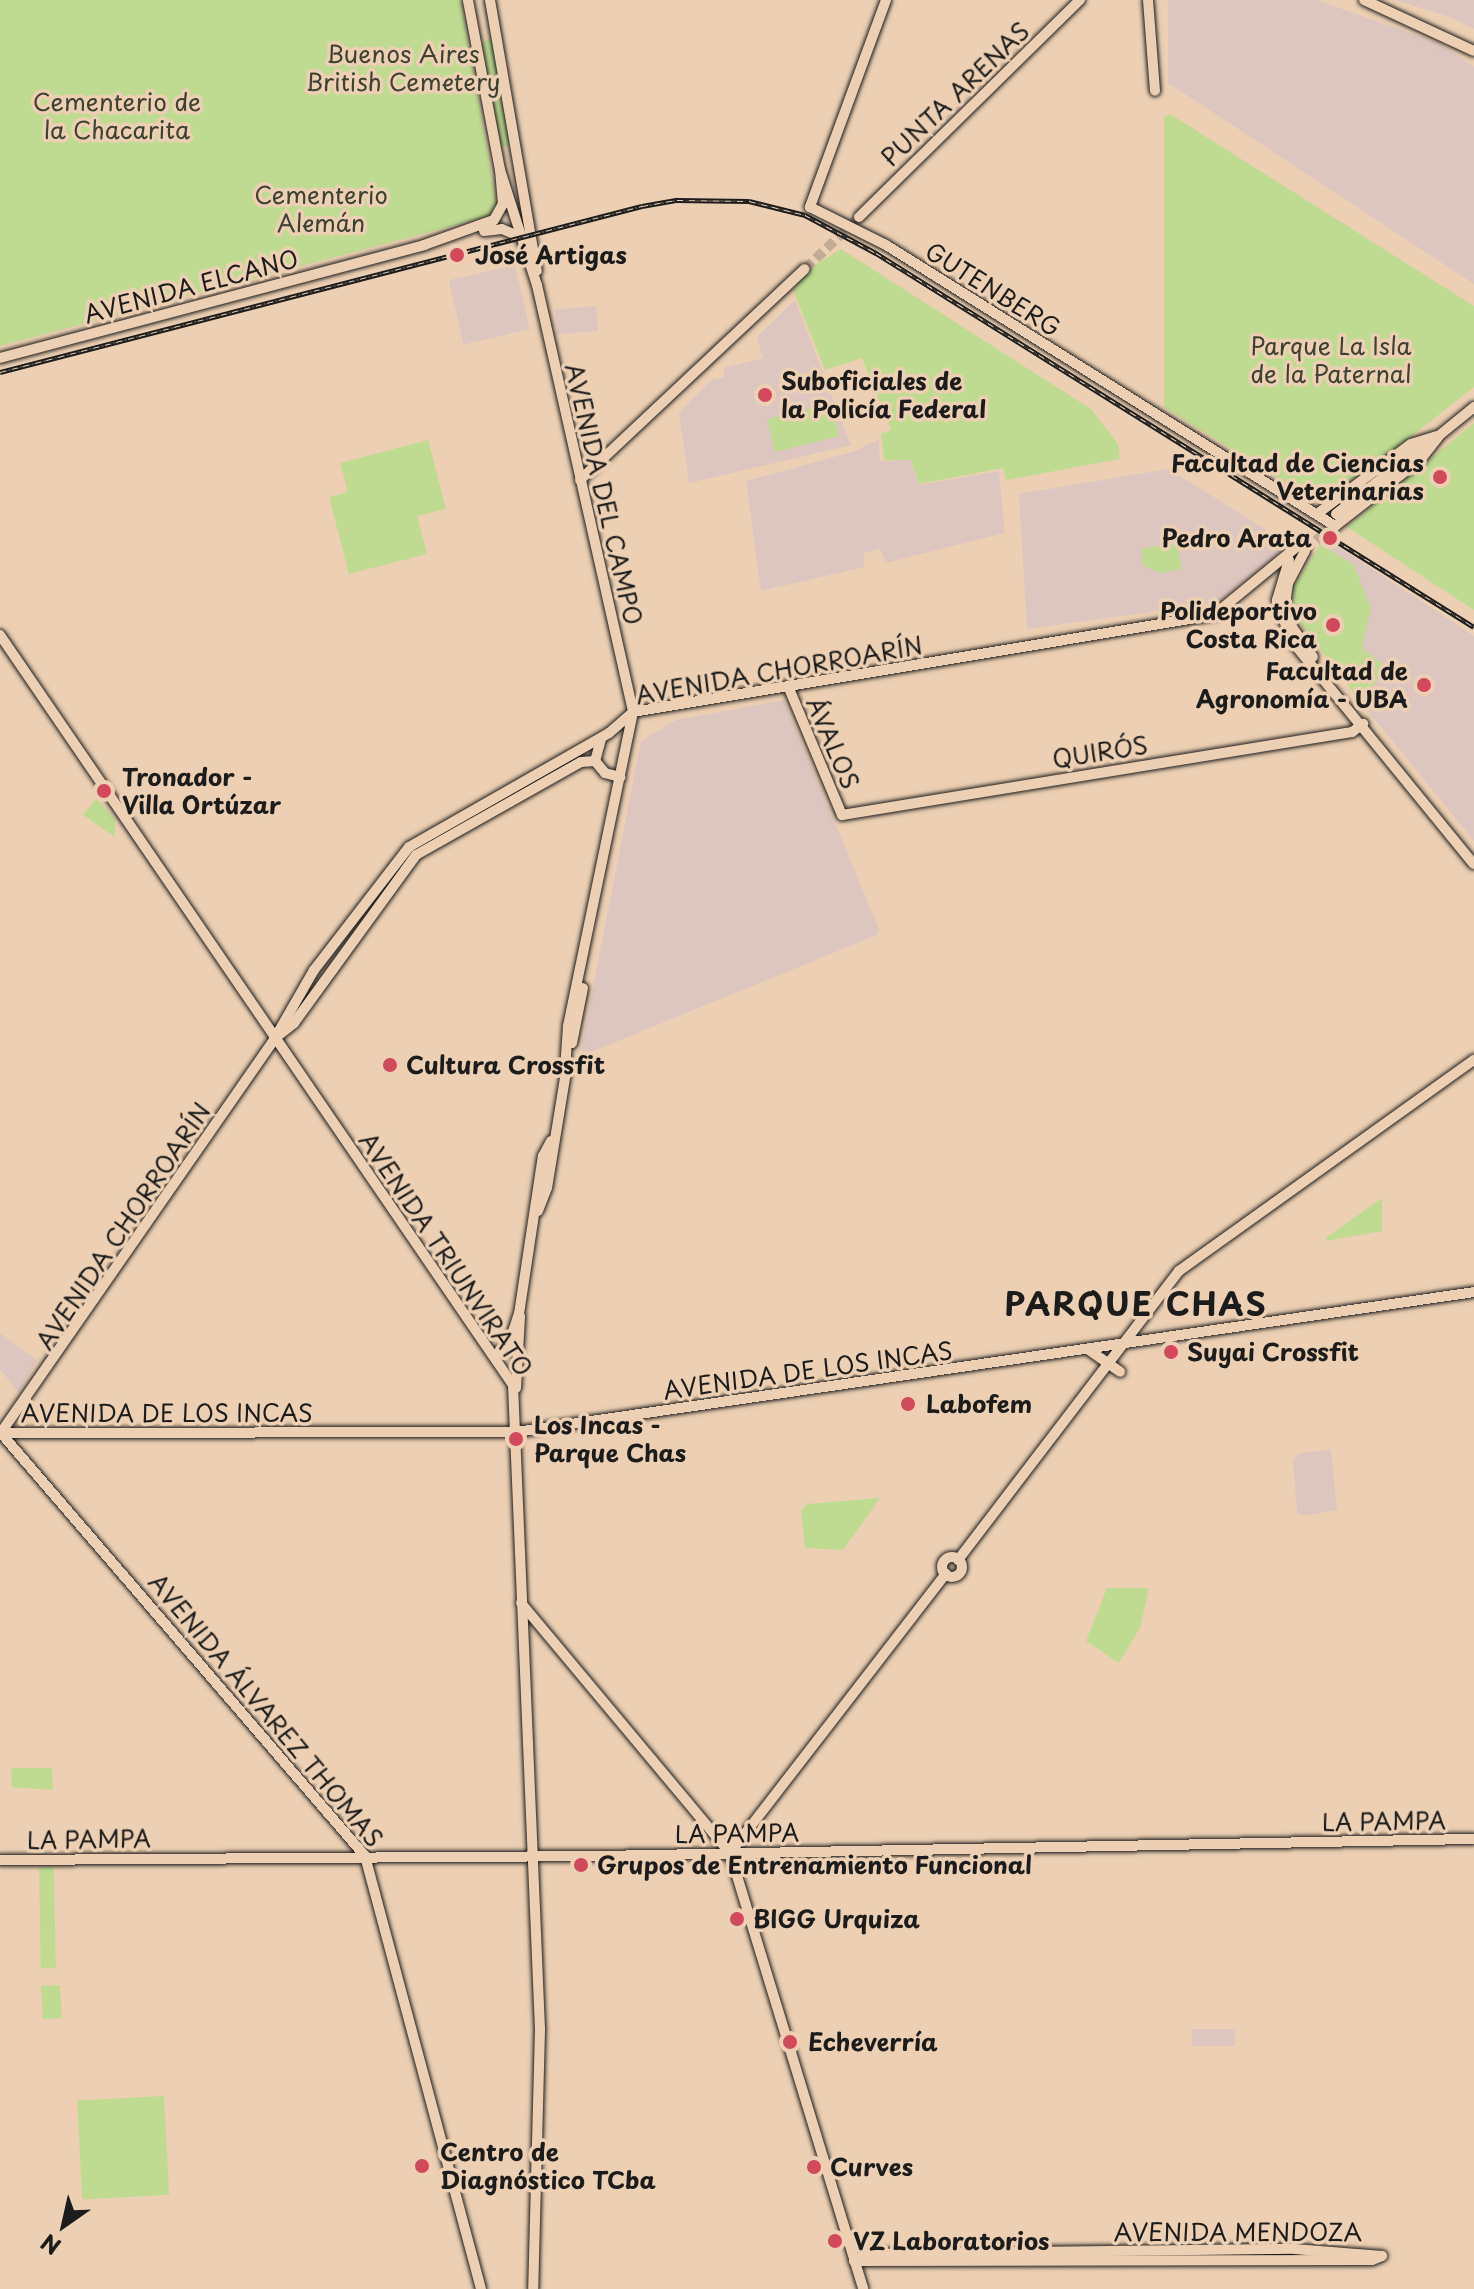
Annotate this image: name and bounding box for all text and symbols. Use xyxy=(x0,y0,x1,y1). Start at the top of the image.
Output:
street label: PUNTA ARENAS xyxy=(875,16,1035,172)
park label: Buenos Aires British Cemetery xyxy=(305,40,501,96)
park label: Cementerio de la Chacarita xyxy=(33,88,201,144)
park label: Cementerio Alemán xyxy=(254,181,388,237)
street label: GUTENBERG xyxy=(920,236,1066,342)
place label: José Artigas xyxy=(475,241,627,269)
street label: AVENIDA ELCANO xyxy=(81,244,301,328)
marker: José Artigas xyxy=(446,244,468,266)
park label: Parque La Isla de la Paternal xyxy=(1249,332,1413,388)
street label: AVENIDA DEL CAMPO xyxy=(560,360,648,628)
place label: Suboficiales de la Policía Federal xyxy=(781,367,988,423)
marker: Suboficiales de la Policía Federal xyxy=(756,386,774,404)
place label: Facultad de Ciencias Veterinarias xyxy=(1171,449,1424,505)
marker: Facultad de Ciencias Veterinarias xyxy=(1431,468,1449,486)
place label: Pedro Arata xyxy=(1161,524,1312,552)
marker: Pedro Arata xyxy=(1319,527,1341,549)
place label: Polideportivo Costa Rica xyxy=(1160,597,1317,653)
marker: Polideportivo Costa Rica xyxy=(1324,616,1342,634)
street label: AVENIDA CHORROARÍN xyxy=(633,631,925,709)
place label: Facultad de Agronomía - UBA xyxy=(1194,657,1408,713)
marker: Facultad de Agronomía - UBA xyxy=(1415,676,1433,694)
street label: ÁVALOS xyxy=(801,693,865,793)
street label: QUIRÓS xyxy=(1050,730,1150,774)
place label: Tronador - Villa Ortúzar xyxy=(122,763,282,819)
marker: Tronador - Villa Ortúzar xyxy=(93,780,115,802)
place label: Cultura Crossfit xyxy=(406,1051,604,1079)
marker: Cultura Crossfit xyxy=(381,1056,399,1074)
street label: AVENIDA CHORROARÍN xyxy=(30,1097,216,1355)
street label: AVENIDA TRIUNVIRATO xyxy=(354,1127,538,1381)
district label: PARQUE CHAS xyxy=(1005,1284,1267,1322)
street label: AVENIDA DE LOS INCAS xyxy=(661,1335,955,1405)
place label: Suyai Crossfit xyxy=(1187,1338,1360,1366)
marker: Suyai Crossfit xyxy=(1162,1343,1180,1361)
place label: Labofem xyxy=(926,1390,1032,1418)
marker: Labofem xyxy=(897,1393,919,1415)
street label: AVENIDA DE LOS INCAS xyxy=(20,1399,314,1427)
place label: Los Incas - Parque Chas xyxy=(534,1411,687,1467)
marker: Los Incas - Parque Chas xyxy=(505,1428,527,1450)
street label: AVENIDA ÁLVAREZ THOMAS xyxy=(143,1567,389,1853)
street label: LA PAMPA xyxy=(1321,1806,1447,1836)
street label: LA PAMPA xyxy=(674,1818,800,1848)
street label: LA PAMPA xyxy=(26,1824,152,1854)
place label: Grupos de Entrenamiento Funcional xyxy=(597,1851,1032,1879)
marker: Grupos de Entrenamiento Funcional xyxy=(572,1856,590,1874)
place label: BIGG Urquiza xyxy=(753,1905,922,1933)
marker: BIGG Urquiza xyxy=(728,1910,746,1928)
place label: Echeverría xyxy=(808,2028,938,2056)
marker: Echeverría xyxy=(779,2031,801,2053)
place label: Centro de Diagnóstico TCba xyxy=(440,2138,656,2194)
place label: Curves xyxy=(830,2153,913,2181)
marker: Centro de Diagnóstico TCba xyxy=(411,2155,433,2177)
marker: Curves xyxy=(805,2158,823,2176)
north arrow xyxy=(24,2185,104,2265)
street label: AVENIDA MENDOZA xyxy=(1115,2218,1361,2246)
text: N xyxy=(34,2227,67,2264)
place label: VZ Laboratorios xyxy=(853,2227,1051,2255)
marker: VZ Laboratorios xyxy=(824,2230,846,2252)

